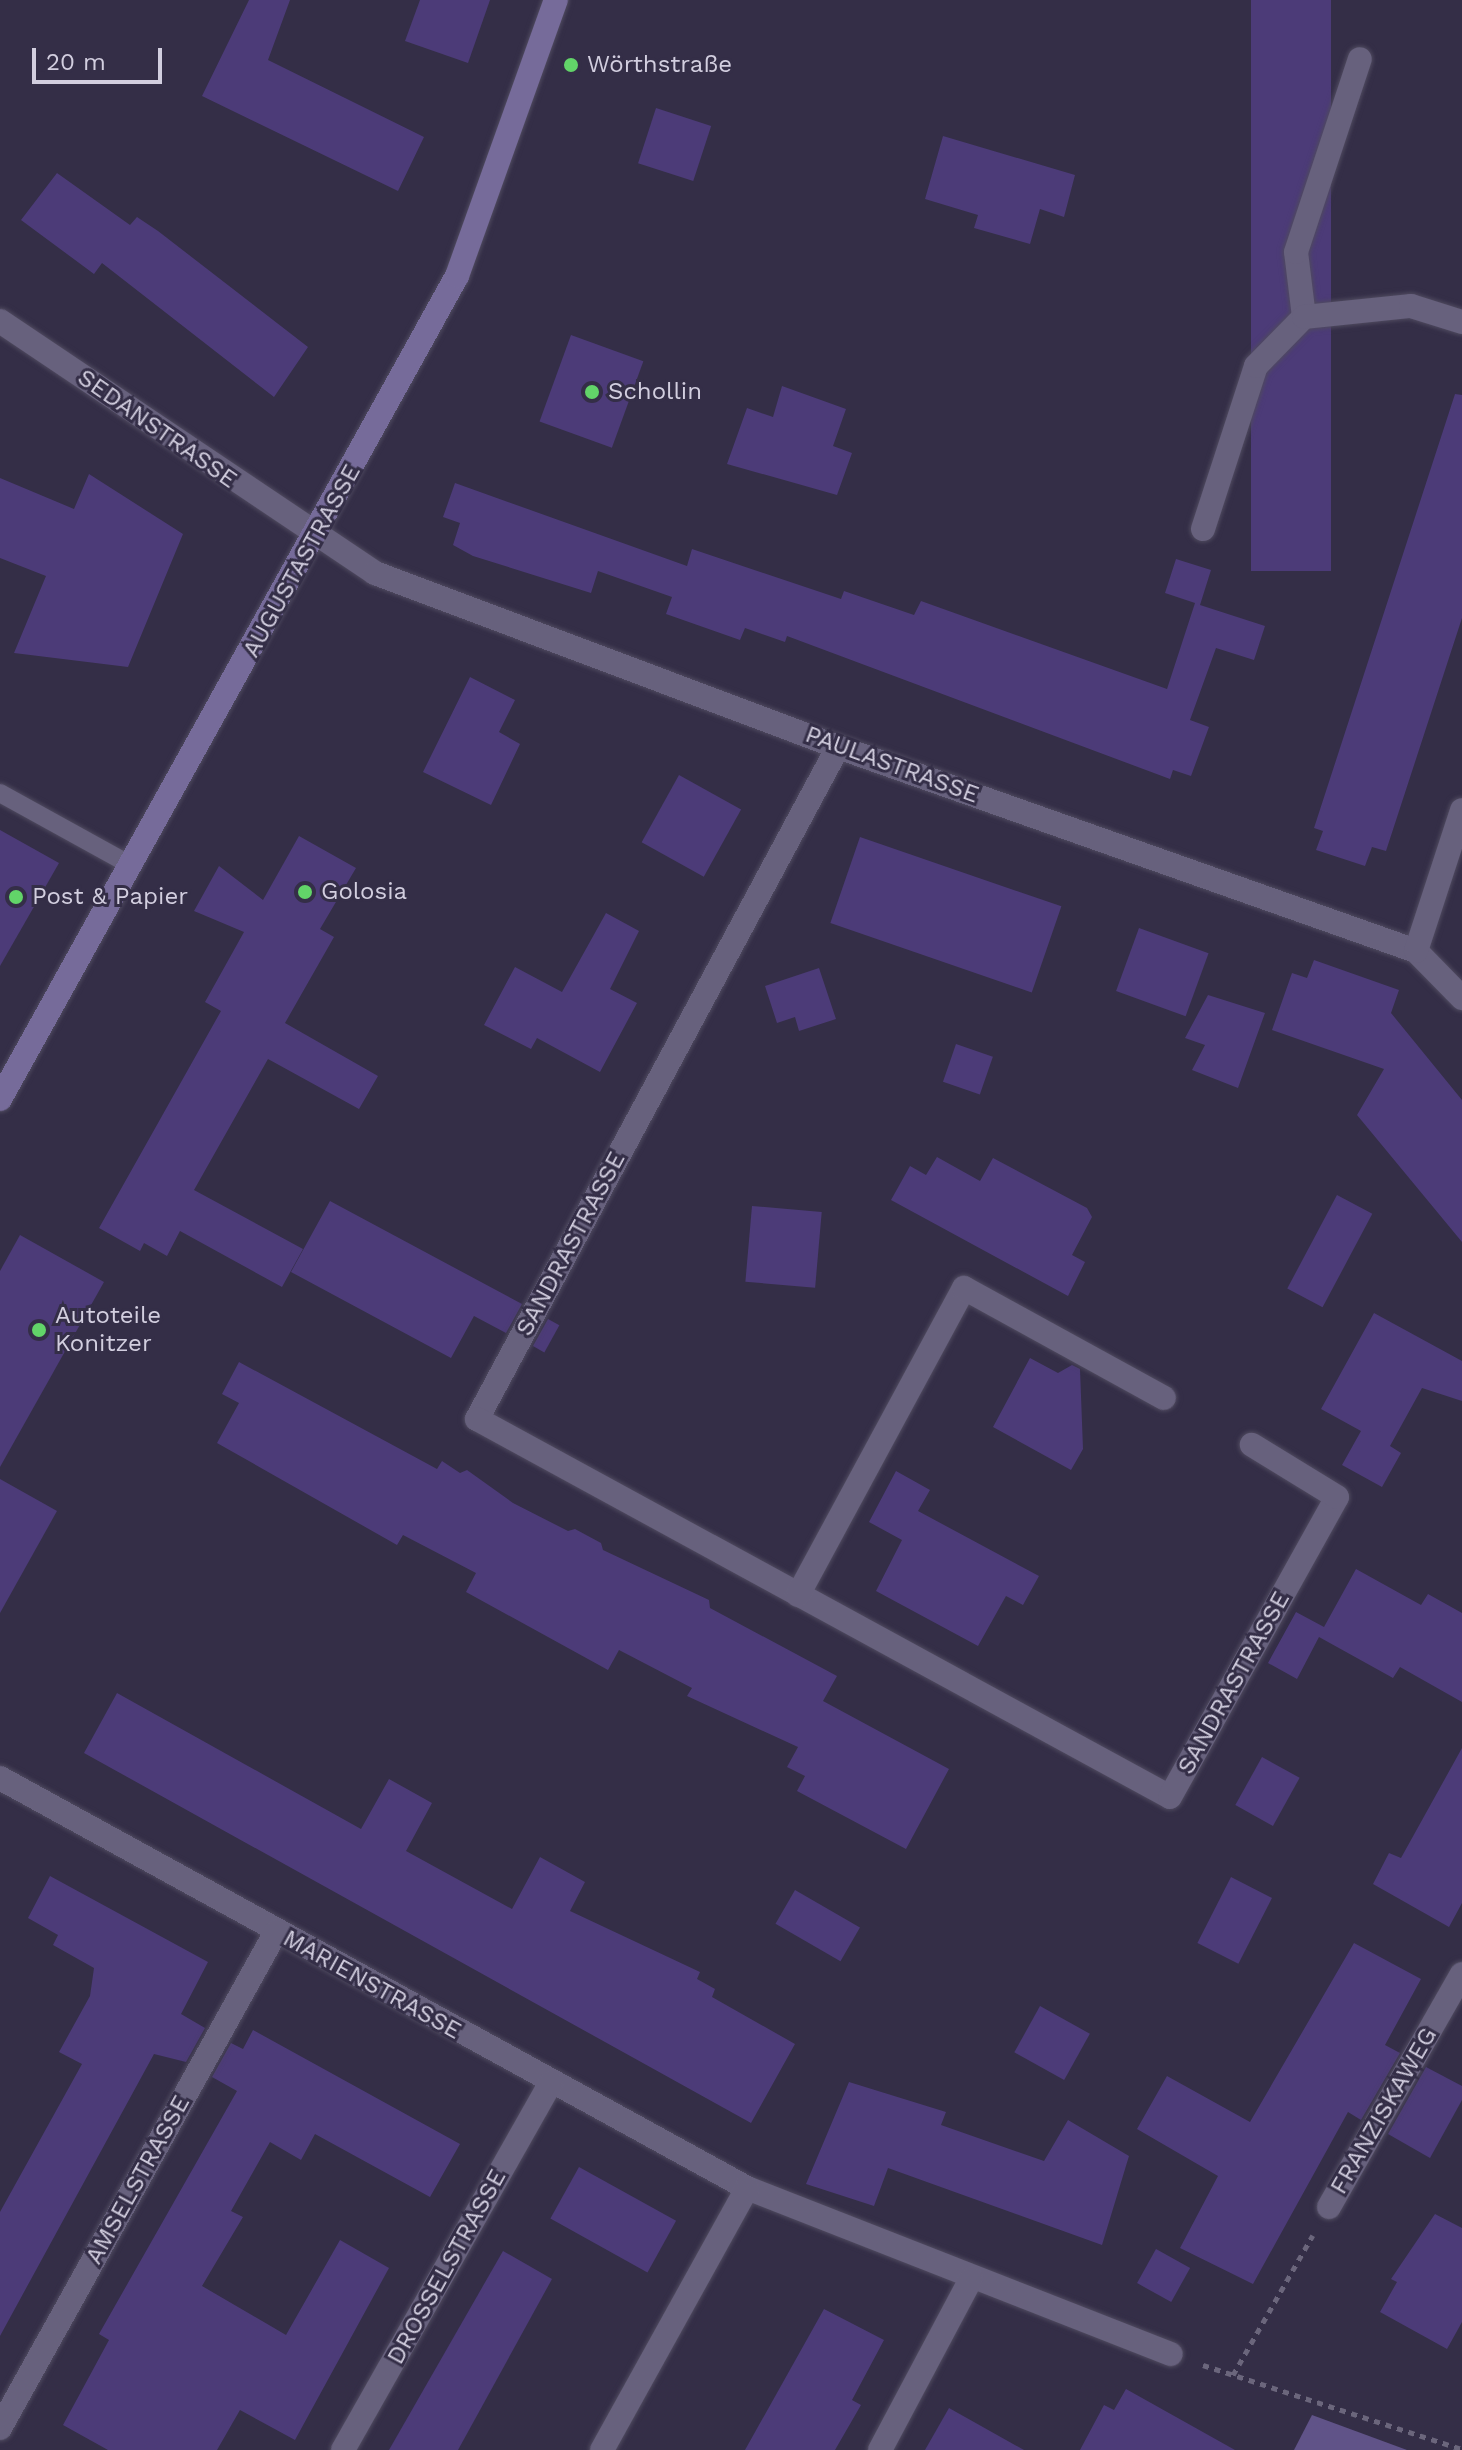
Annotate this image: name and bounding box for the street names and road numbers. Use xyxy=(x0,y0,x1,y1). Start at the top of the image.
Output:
street label: SEDANSTRASSE xyxy=(72,363,242,495)
street label: AUGUSTASTRASSE xyxy=(237,459,367,663)
street label: PAULASTRASSE xyxy=(801,720,983,810)
street label: SANDRASTRASSE xyxy=(510,1147,632,1341)
street label: SANDRASTRASSE xyxy=(1172,1587,1296,1779)
street label: MARIENSTRASSE xyxy=(278,1924,466,2046)
street label: FRANZISKAWEG xyxy=(1325,2023,1443,2199)
street label: AMSELSTRASSE xyxy=(80,2091,196,2269)
street label: DROSSELSTRASSE xyxy=(381,2165,513,2369)

